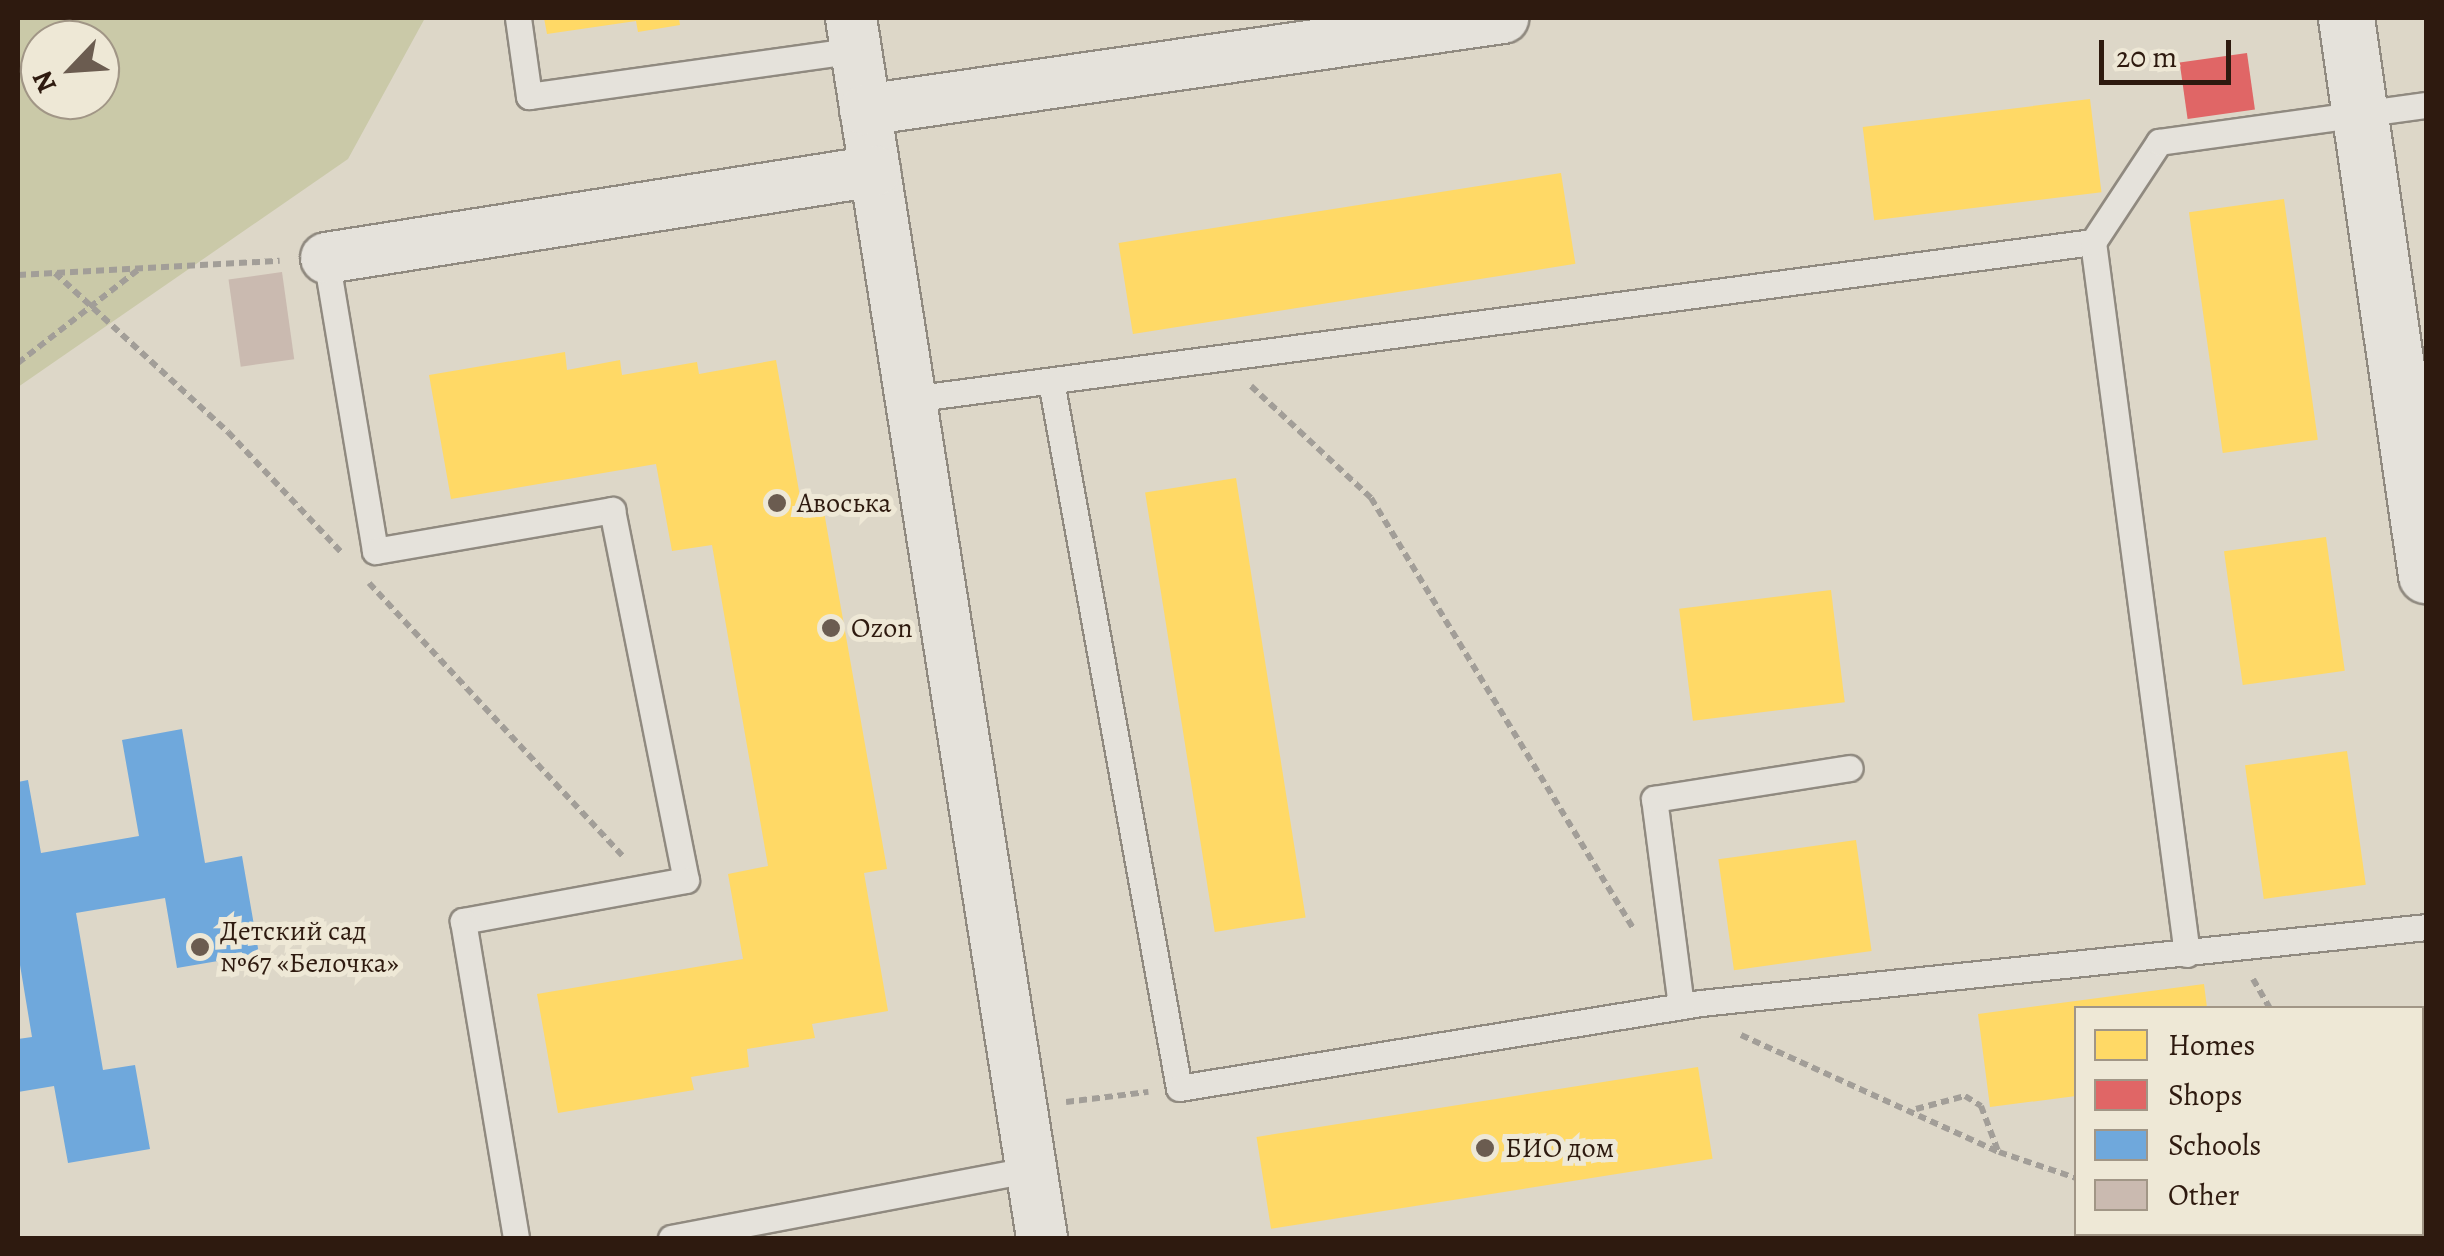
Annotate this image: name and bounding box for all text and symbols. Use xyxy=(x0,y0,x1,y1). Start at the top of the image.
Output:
north arrow xyxy=(20,20,120,120)
scale bar xyxy=(2104,20,2236,82)
text: 20 m xyxy=(2116,37,2177,77)
text: N xyxy=(23,65,66,99)
place label: Авоська xyxy=(797,486,891,520)
marker: Авоська xyxy=(766,492,788,514)
place label: Ozon xyxy=(851,611,913,645)
marker: Ozon xyxy=(820,617,842,639)
place label: Детский сад №67 «Белочка» xyxy=(220,914,399,980)
marker: Детский сад №67 «Белочка» xyxy=(189,936,211,958)
legend xyxy=(2074,1006,2424,1236)
text: Homes xyxy=(2168,1025,2255,1065)
text: Shops xyxy=(2168,1075,2242,1115)
text: Schools xyxy=(2168,1125,2261,1165)
place label: БИО дом xyxy=(1505,1131,1614,1165)
marker: БИО дом xyxy=(1474,1137,1496,1159)
text: Other xyxy=(2168,1175,2240,1215)

